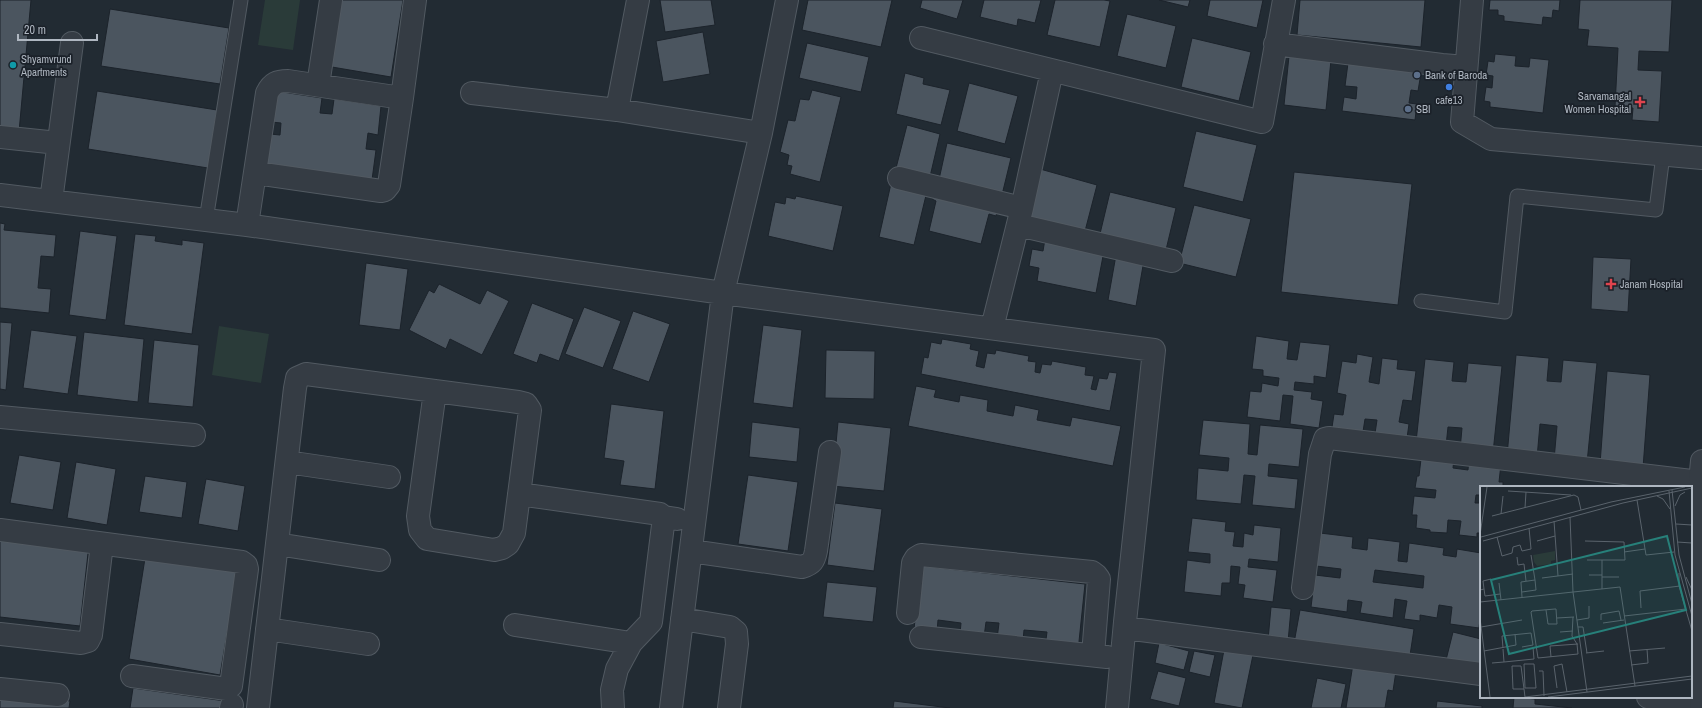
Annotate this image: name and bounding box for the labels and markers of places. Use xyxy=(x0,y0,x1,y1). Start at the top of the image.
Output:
place label: Shyamvrund Apartments xyxy=(20,52,72,79)
marker: Shyamvrund Apartments xyxy=(8,60,18,70)
place label: Bank of Baroda xyxy=(1425,68,1487,82)
marker: Bank of Baroda xyxy=(1412,70,1422,80)
marker: cafe13 xyxy=(1444,82,1454,92)
place label: Sarvamangal Women Hospital xyxy=(1564,89,1631,116)
place label: cafe13 xyxy=(1435,93,1463,107)
marker: Sarvamangal Women Hospital xyxy=(1634,96,1646,108)
place label: SBI xyxy=(1416,102,1431,116)
marker: SBI xyxy=(1403,104,1413,114)
place label: Janam Hospital xyxy=(1620,277,1683,291)
marker: Janam Hospital xyxy=(1605,278,1617,290)

